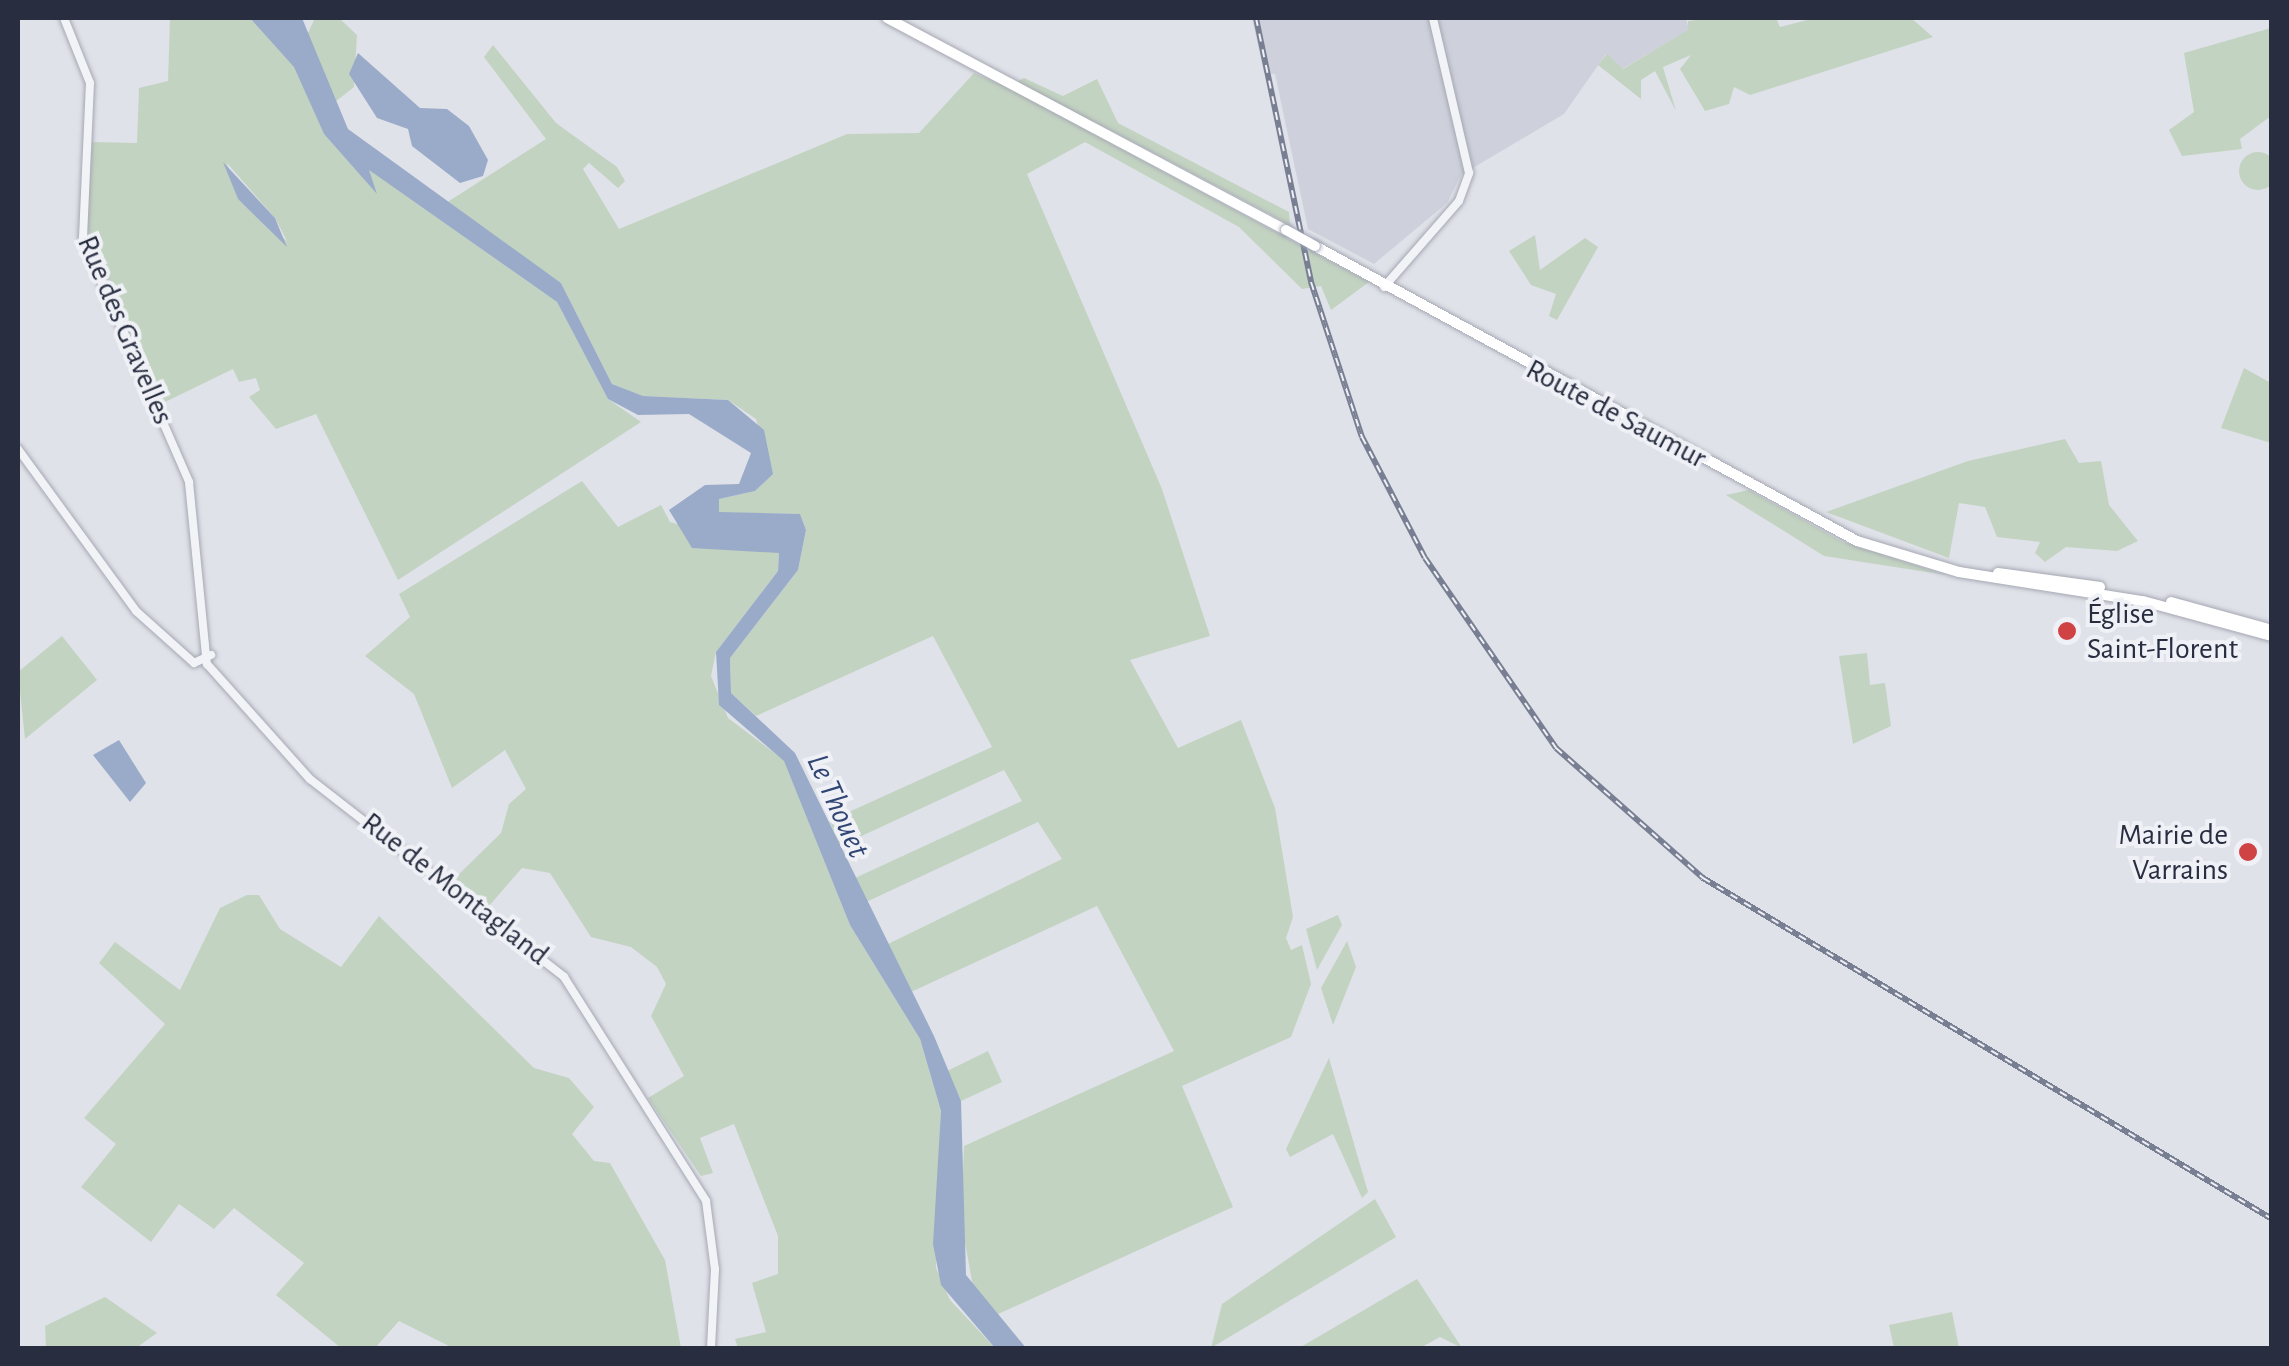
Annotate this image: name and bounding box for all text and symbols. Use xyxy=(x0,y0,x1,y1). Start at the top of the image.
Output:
street label: Rue des Gravelles xyxy=(69,230,181,430)
street label: Route de Saumur xyxy=(1520,351,1712,477)
place label: Église Saint-Florent xyxy=(2087,596,2238,666)
marker: Église Saint-Florent xyxy=(2056,620,2078,642)
water label: Le Thouet xyxy=(798,748,878,864)
street label: Rue de Montagland xyxy=(354,805,556,973)
place label: Mairie de Varrains xyxy=(2118,817,2228,888)
marker: Mairie de Varrains xyxy=(2237,841,2259,863)

